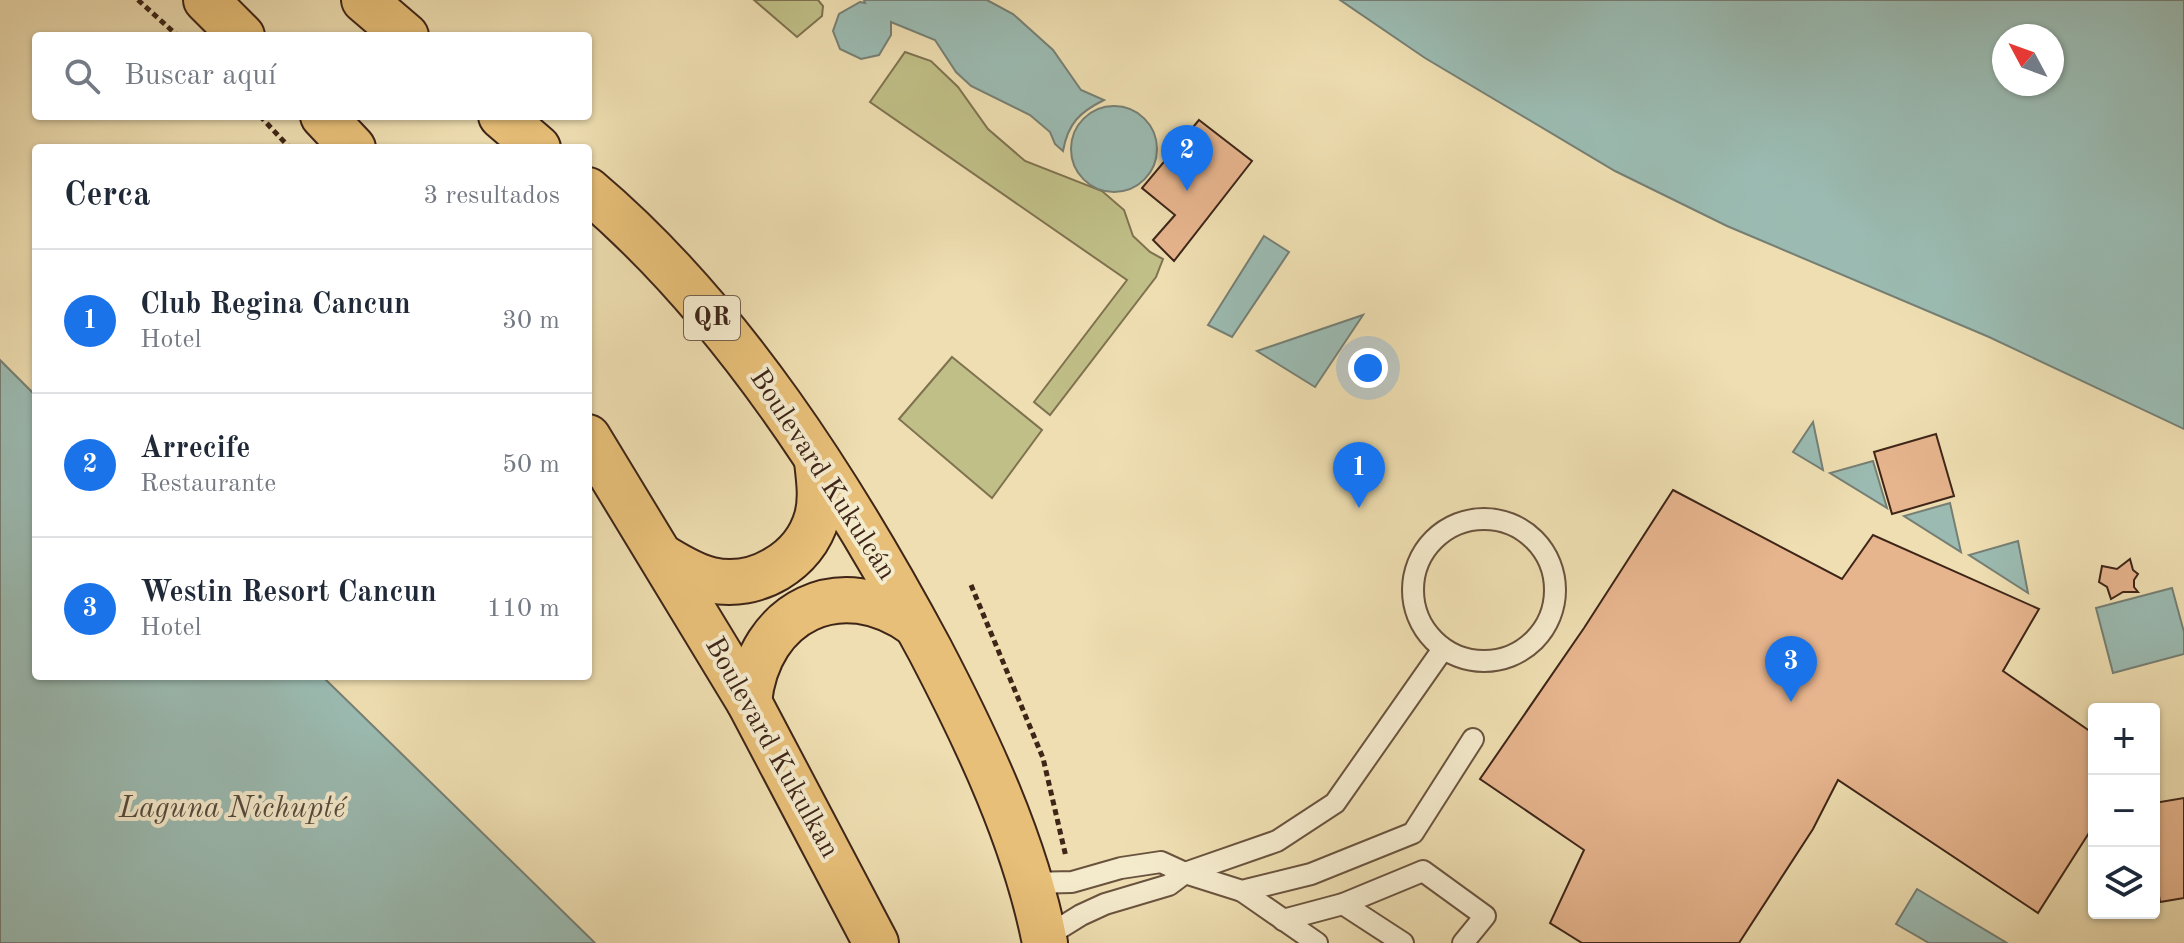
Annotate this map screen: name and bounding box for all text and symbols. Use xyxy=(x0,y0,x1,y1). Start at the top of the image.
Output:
north arrow xyxy=(1992,24,2064,96)
search box xyxy=(32,32,592,120)
icon: search xyxy=(60,54,104,98)
text: Buscar aquí xyxy=(124,61,276,91)
pin: 2 xyxy=(1161,125,1213,191)
text: Cerca xyxy=(64,179,150,213)
text: 3 resultados xyxy=(423,183,560,209)
text: Club Regina Cancun xyxy=(140,290,411,320)
road number: QR xyxy=(684,296,740,340)
text: 1 xyxy=(82,308,98,334)
text: 30 m xyxy=(502,308,560,334)
text: Hotel xyxy=(140,327,201,353)
your location xyxy=(1348,348,1388,388)
street label: Boulevard Kukulcán xyxy=(744,365,900,585)
text: Arrecife xyxy=(140,434,250,464)
pin: 1 xyxy=(1333,442,1385,508)
text: 2 xyxy=(82,452,98,478)
text: 50 m xyxy=(502,452,560,478)
text: Restaurante xyxy=(140,471,276,497)
text: Westin Resort Cancun xyxy=(140,578,437,608)
text: 3 xyxy=(82,596,98,622)
text: 110 m xyxy=(487,596,560,622)
text: Hotel xyxy=(140,615,201,641)
street label: Boulevard Kukulkan xyxy=(699,633,843,863)
pin: 3 xyxy=(1765,636,1817,702)
map controls xyxy=(2088,703,2160,919)
button: + xyxy=(2088,703,2160,775)
button: − xyxy=(2088,775,2160,847)
water label: Laguna Nichupté xyxy=(118,794,348,824)
button: layers xyxy=(2088,847,2160,919)

